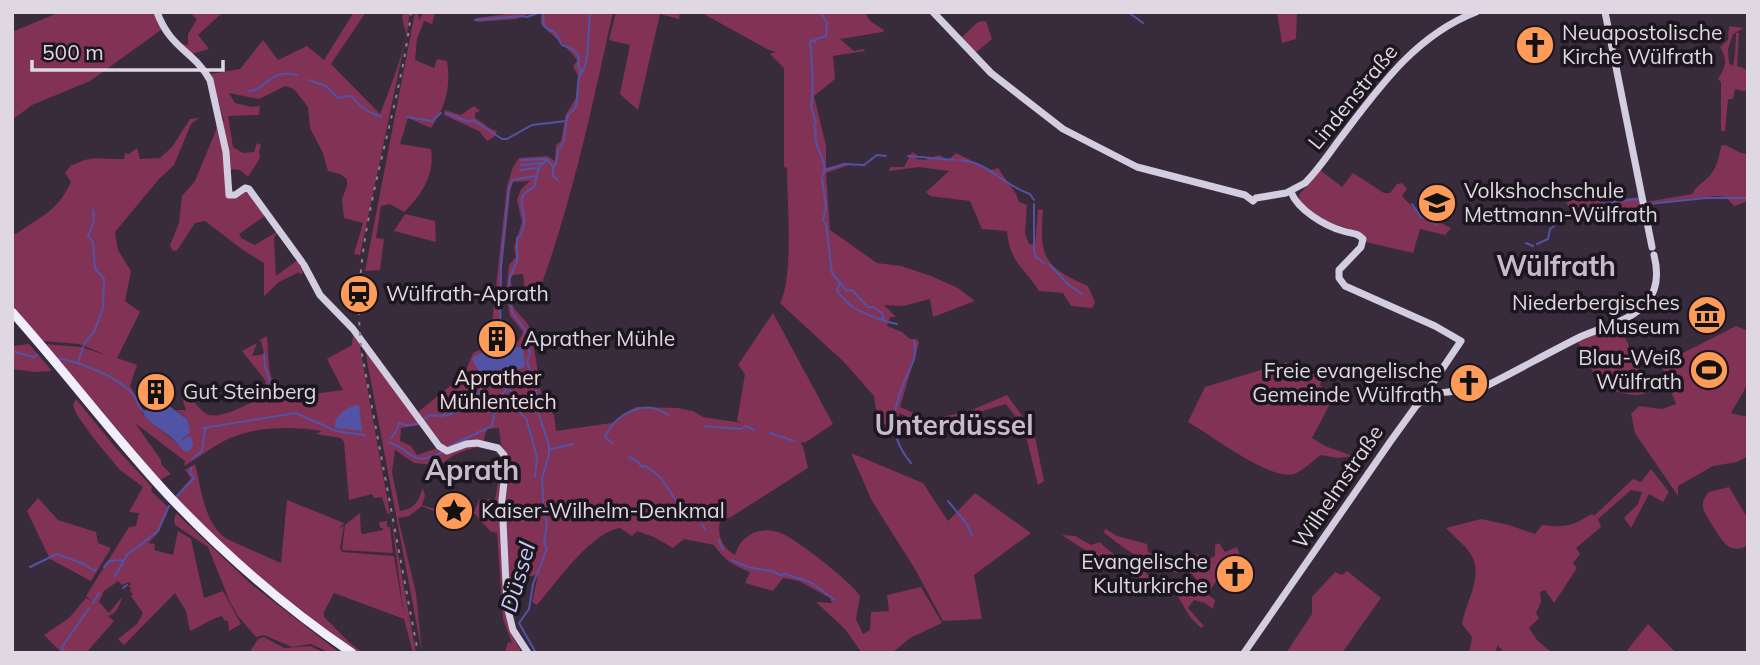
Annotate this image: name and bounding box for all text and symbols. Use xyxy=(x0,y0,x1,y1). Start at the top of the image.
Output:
place label: Neuapostolische Kirche Wülfrath xyxy=(1562,19,1723,69)
church icon: Neuapostolische Kirche Wülfrath xyxy=(1514,24,1556,66)
scale bar xyxy=(32,28,222,72)
text: 500 m xyxy=(42,39,104,65)
street label: Lindenstraße xyxy=(1302,39,1402,154)
place label: Volkshochschule Mettmann-Wülfrath xyxy=(1464,177,1658,227)
school or university icon: Volkshochschule Mettmann-Wülfrath xyxy=(1416,182,1458,224)
district label: Wülfrath xyxy=(1496,248,1616,283)
station icon: Wülfrath-Aprath xyxy=(338,273,380,315)
place label: Wülfrath-Aprath xyxy=(386,280,549,306)
place label: Niederbergisches Museum xyxy=(1512,289,1680,339)
museum icon: Niederbergisches Museum xyxy=(1686,294,1728,336)
building icon: Aprather Mühle xyxy=(476,318,518,360)
place label: Aprather Mühle xyxy=(524,325,675,351)
place label: Blau-Weiß Wülfrath xyxy=(1578,344,1682,394)
sports icon: Blau-Weiß Wülfrath xyxy=(1688,349,1730,391)
place label: Freie evangelische Gemeinde Wülfrath xyxy=(1252,357,1442,407)
church icon: Freie evangelische Gemeinde Wülfrath xyxy=(1448,362,1490,404)
park label: Aprather Mühlenteich xyxy=(439,364,557,414)
building icon: Gut Steinberg xyxy=(135,371,177,413)
place label: Gut Steinberg xyxy=(183,378,317,404)
district label: Unterdüssel xyxy=(875,407,1033,442)
street label: Wilhelmstraße xyxy=(1286,420,1388,553)
district label: Aprath xyxy=(425,452,519,487)
place icon: Kaiser-Wilhelm-Denkmal xyxy=(433,490,475,532)
place label: Kaiser-Wilhelm-Denkmal xyxy=(481,497,725,523)
water label: Düssel xyxy=(494,538,541,615)
place label: Evangelische Kulturkirche xyxy=(1081,548,1208,598)
church icon: Evangelische Kulturkirche xyxy=(1214,553,1256,595)

